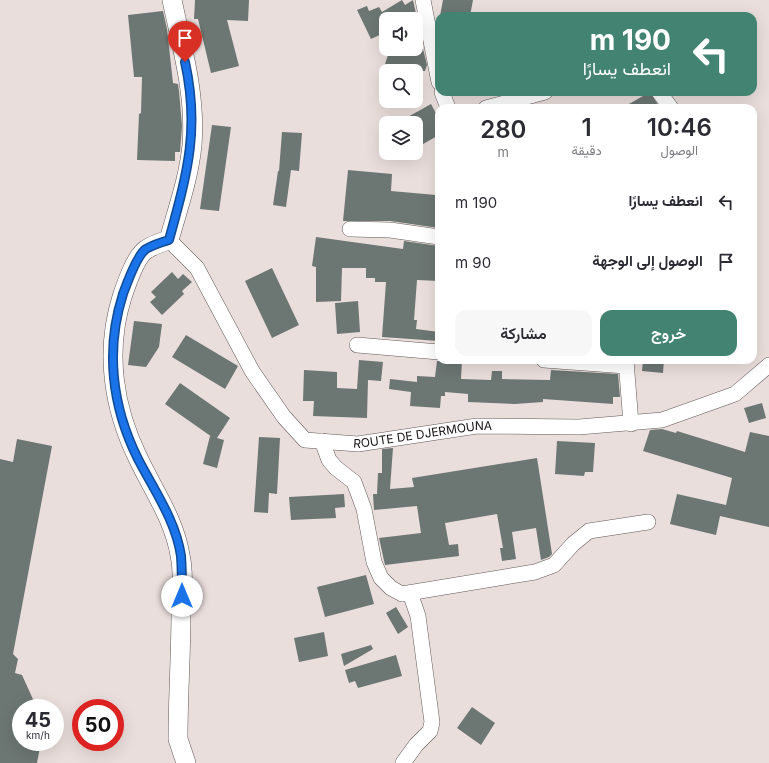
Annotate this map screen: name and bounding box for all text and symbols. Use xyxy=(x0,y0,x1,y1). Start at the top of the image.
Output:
map controls xyxy=(379,12,423,160)
button: sound xyxy=(379,12,423,56)
pin xyxy=(168,21,202,62)
text: 190 m xyxy=(590,23,671,57)
icon: arrive xyxy=(174,27,196,49)
icon: left xyxy=(685,28,737,80)
text: انعطف يسارًا xyxy=(583,58,671,79)
button: search xyxy=(379,64,423,108)
text: 1 xyxy=(582,113,592,142)
text: 10:46 xyxy=(647,113,712,142)
text: 280 xyxy=(480,115,526,144)
button: layers xyxy=(379,116,423,160)
text: دقيقة xyxy=(572,142,602,158)
text: الوصول xyxy=(661,142,698,158)
text: m xyxy=(498,144,509,160)
text: انعطف يسارًا xyxy=(628,191,703,210)
icon: left xyxy=(715,191,737,213)
text: 190 m xyxy=(455,193,497,212)
text: الوصول إلى الوجهة xyxy=(592,251,703,270)
icon: arrive xyxy=(715,251,737,273)
text: 90 m xyxy=(455,253,491,272)
button: مشاركة xyxy=(455,310,592,356)
button: خروج xyxy=(600,310,737,356)
street label: ROUTE DE DJERMOUNA xyxy=(353,418,492,451)
position arrow xyxy=(161,575,203,617)
speed limit sign: 50 xyxy=(72,699,124,751)
text: 45 xyxy=(25,708,51,732)
text: km/h xyxy=(26,729,50,741)

